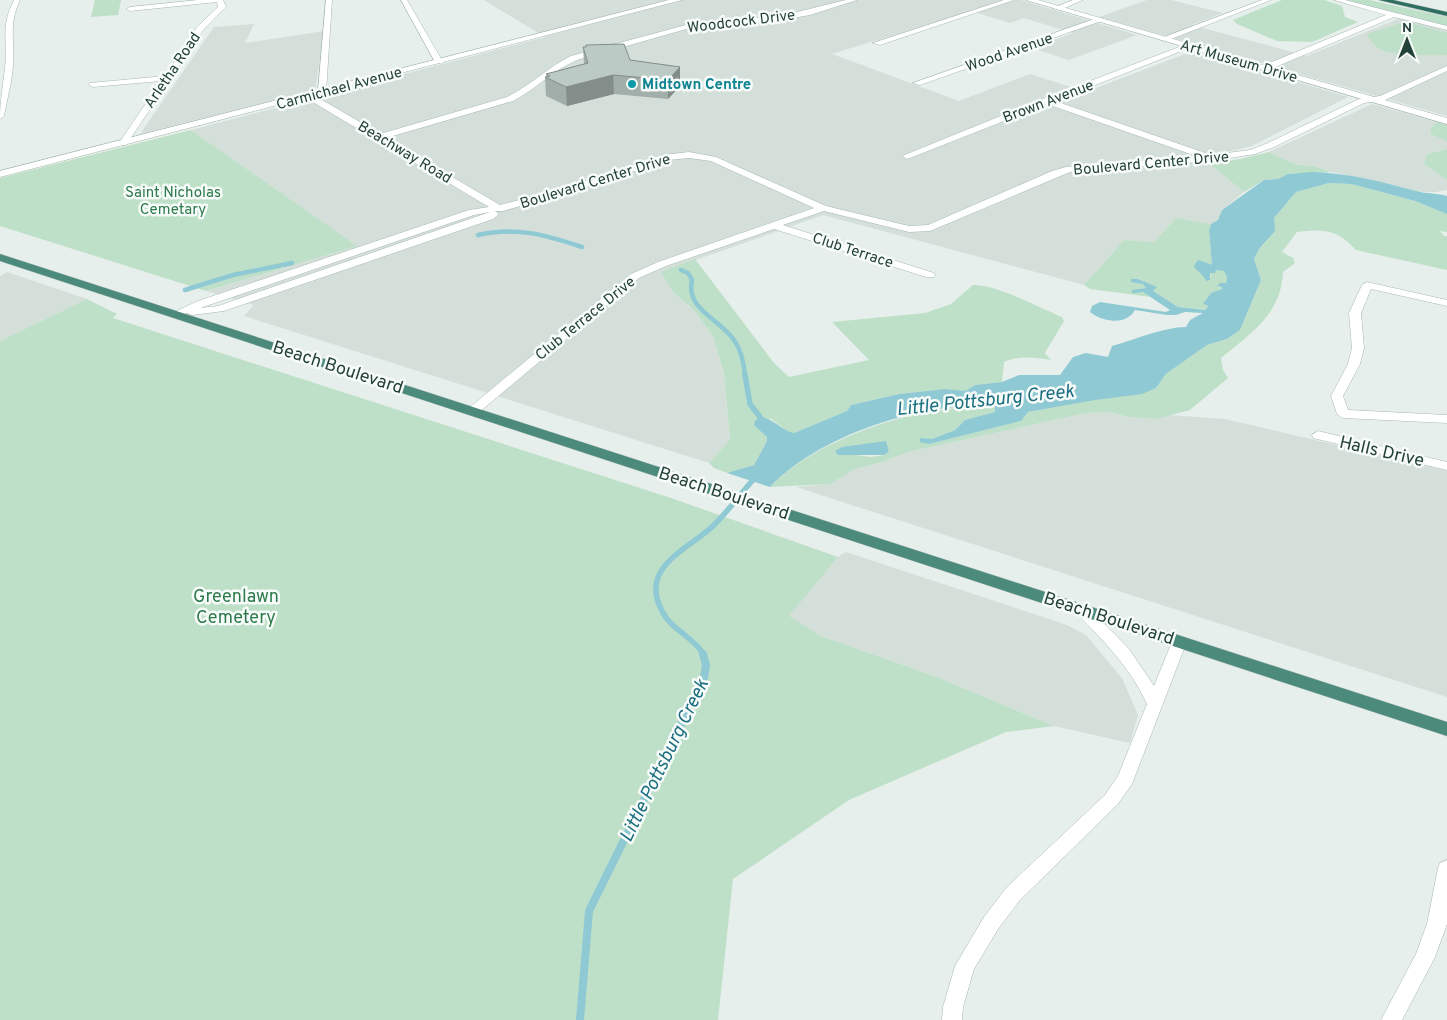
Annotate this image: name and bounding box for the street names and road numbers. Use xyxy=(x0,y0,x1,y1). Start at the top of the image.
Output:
street label: Woodcock Drive xyxy=(686,6,796,39)
street label: Arletha Road xyxy=(141,29,206,113)
street label: Wood Avenue xyxy=(963,30,1056,77)
street label: Art Museum Drive xyxy=(1178,37,1299,88)
street label: Carmichael Avenue xyxy=(274,64,404,115)
street label: Brown Avenue xyxy=(1000,76,1097,128)
street label: Beachway Road xyxy=(354,118,455,189)
street label: Boulevard Center Drive xyxy=(1072,148,1230,181)
street label: Boulevard Center Drive xyxy=(518,151,673,214)
street label: Club Terrace xyxy=(810,229,895,273)
street label: Club Terrace Drive xyxy=(532,273,640,365)
street label: Beach Boulevard xyxy=(269,336,406,400)
street label: Halls Drive xyxy=(1337,432,1426,473)
street label: Beach Boulevard xyxy=(655,462,792,526)
street label: Beach Boulevard xyxy=(1040,587,1177,651)

